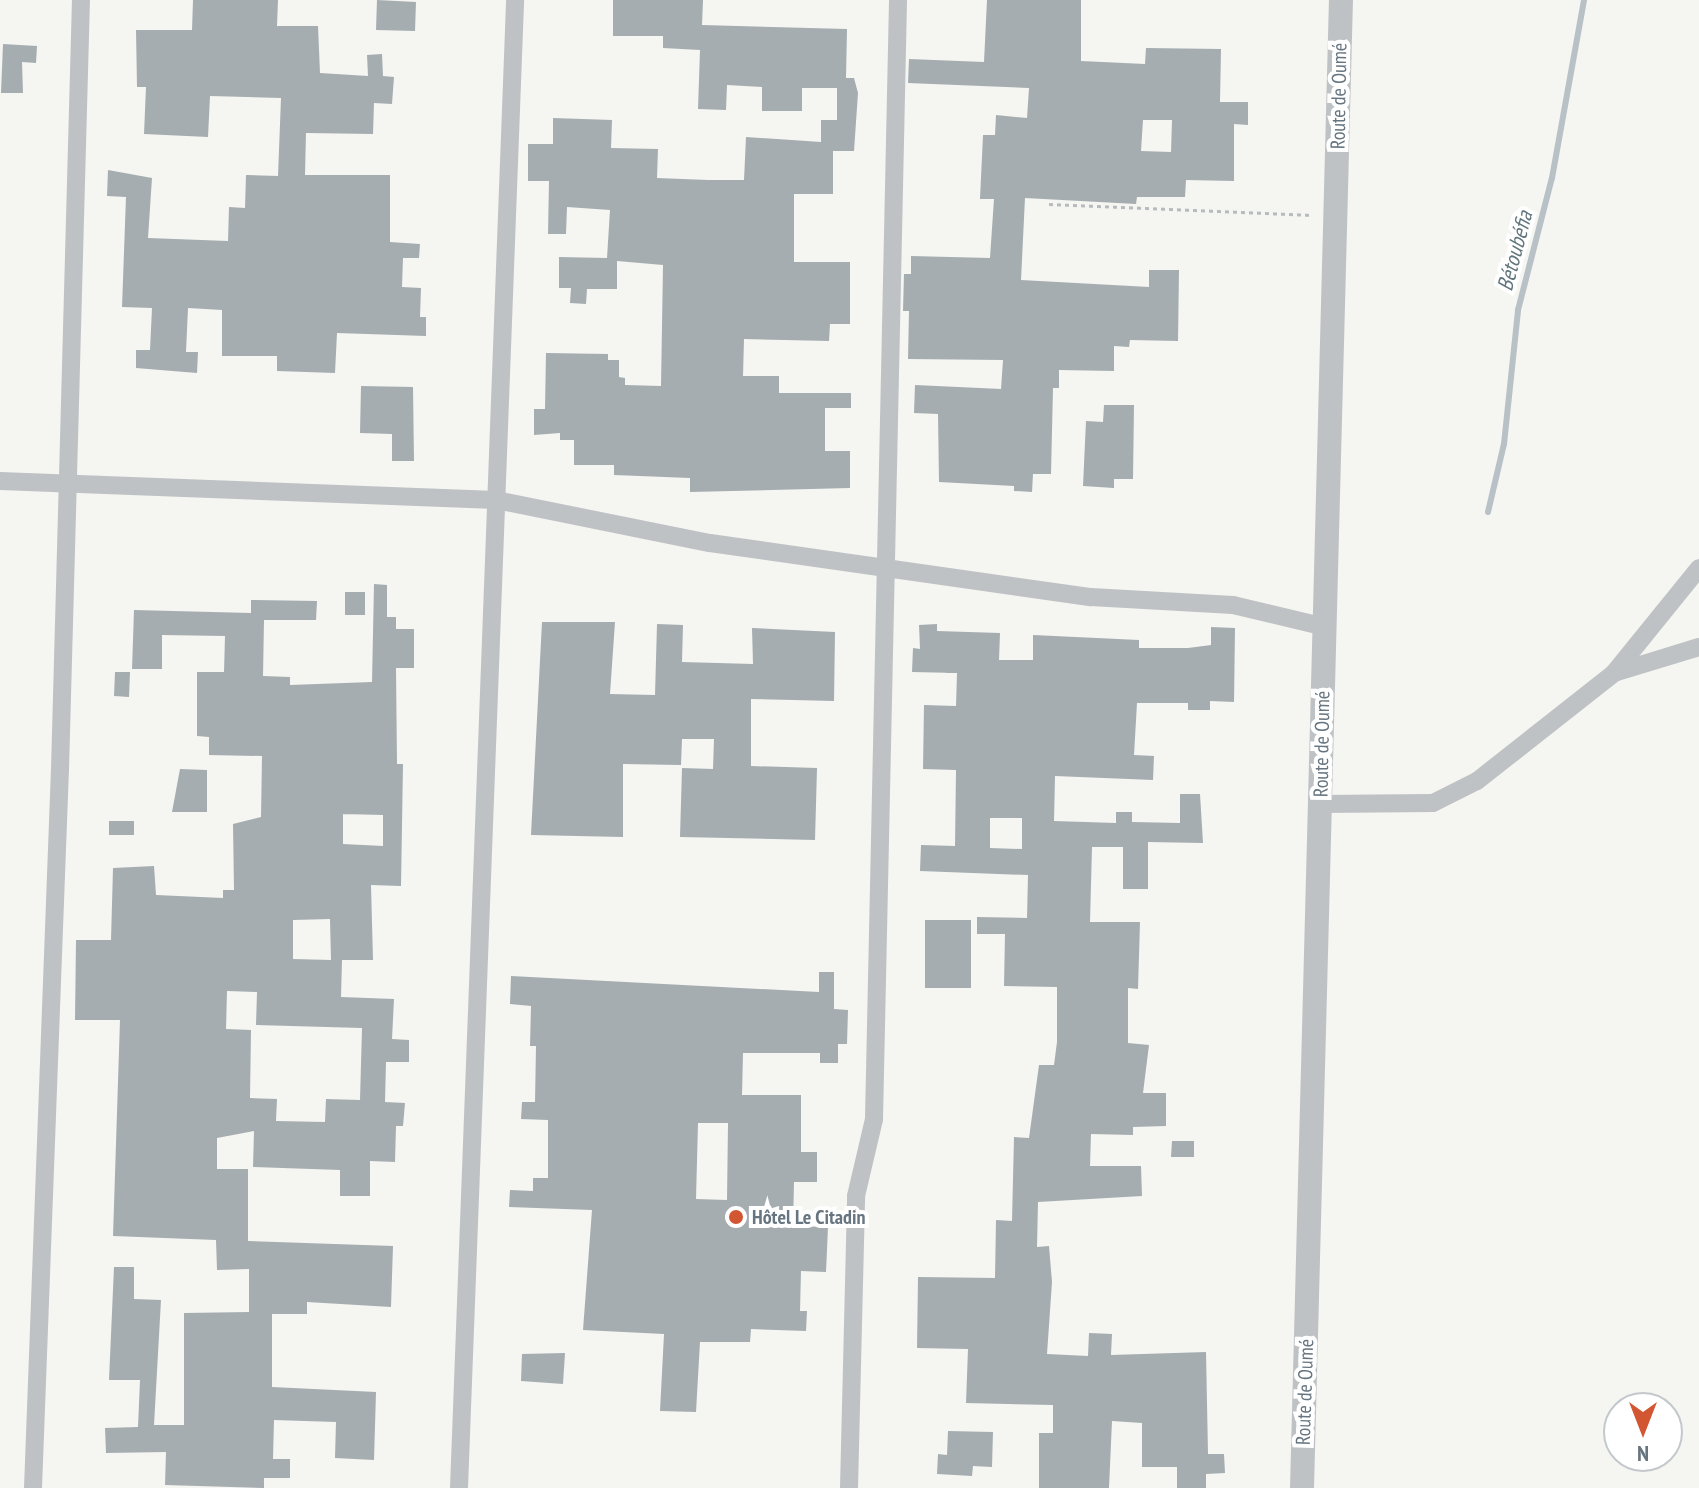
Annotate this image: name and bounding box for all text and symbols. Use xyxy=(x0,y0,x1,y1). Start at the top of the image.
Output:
street label: Route de Oumé xyxy=(1326,43,1352,149)
water label: Bétoubéfia xyxy=(1492,208,1538,294)
street label: Route de Oumé xyxy=(1309,691,1335,797)
place label: Hôtel Le Citadin xyxy=(752,1205,866,1229)
marker: Hôtel Le Citadin xyxy=(727,1208,745,1226)
street label: Route de Oumé xyxy=(1291,1339,1319,1445)
north arrow xyxy=(1603,1392,1683,1472)
text: N xyxy=(1637,1440,1649,1468)

